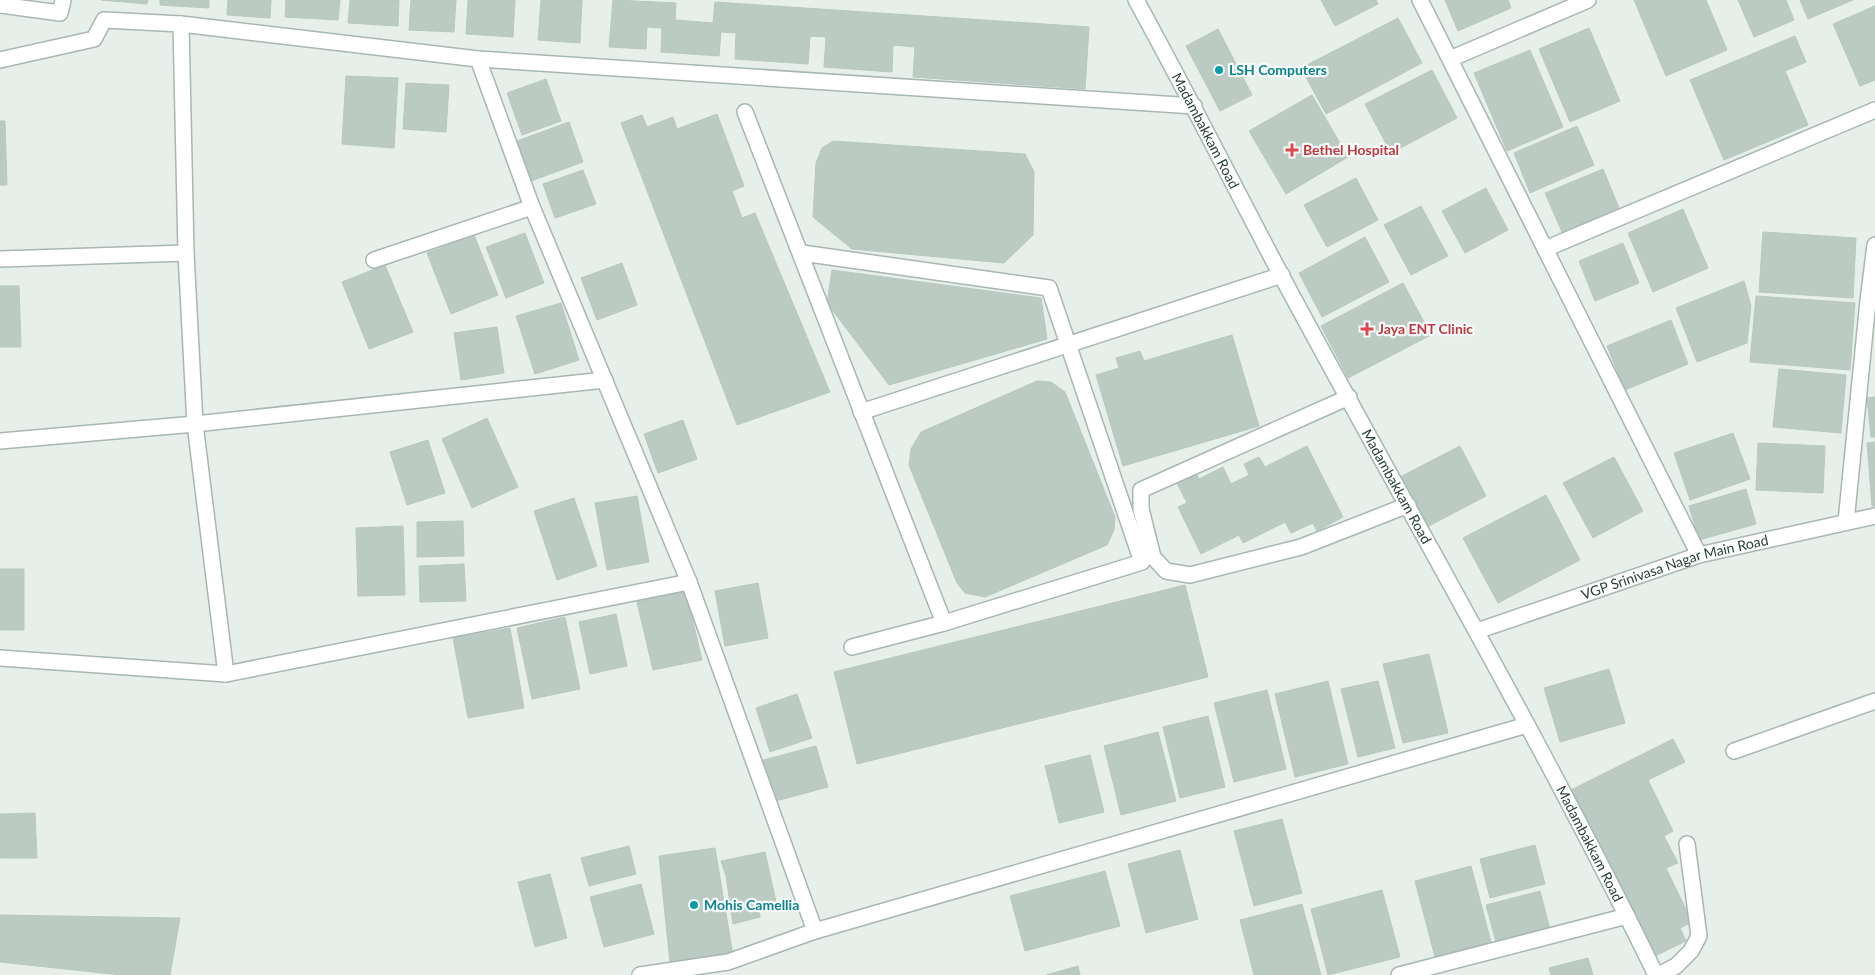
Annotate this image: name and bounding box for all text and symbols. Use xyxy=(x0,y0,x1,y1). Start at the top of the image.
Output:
place label: LSH Computers xyxy=(1229,61,1327,78)
marker: LSH Computers xyxy=(1213,64,1225,76)
street label: Madambakkam Road xyxy=(1169,70,1243,191)
place label: Bethel Hospital xyxy=(1303,141,1399,158)
marker: Bethel Hospital xyxy=(1285,143,1299,157)
place label: Jaya ENT Clinic xyxy=(1378,320,1473,337)
marker: Jaya ENT Clinic xyxy=(1360,322,1374,336)
street label: Madambakkam Road xyxy=(1359,426,1436,547)
street label: VGP Srinivasa Nagar Main Road xyxy=(1579,531,1770,603)
street label: Madambakkam Road xyxy=(1553,783,1627,904)
place label: Mohis Camellia xyxy=(704,896,799,913)
marker: Mohis Camellia xyxy=(688,899,700,911)

